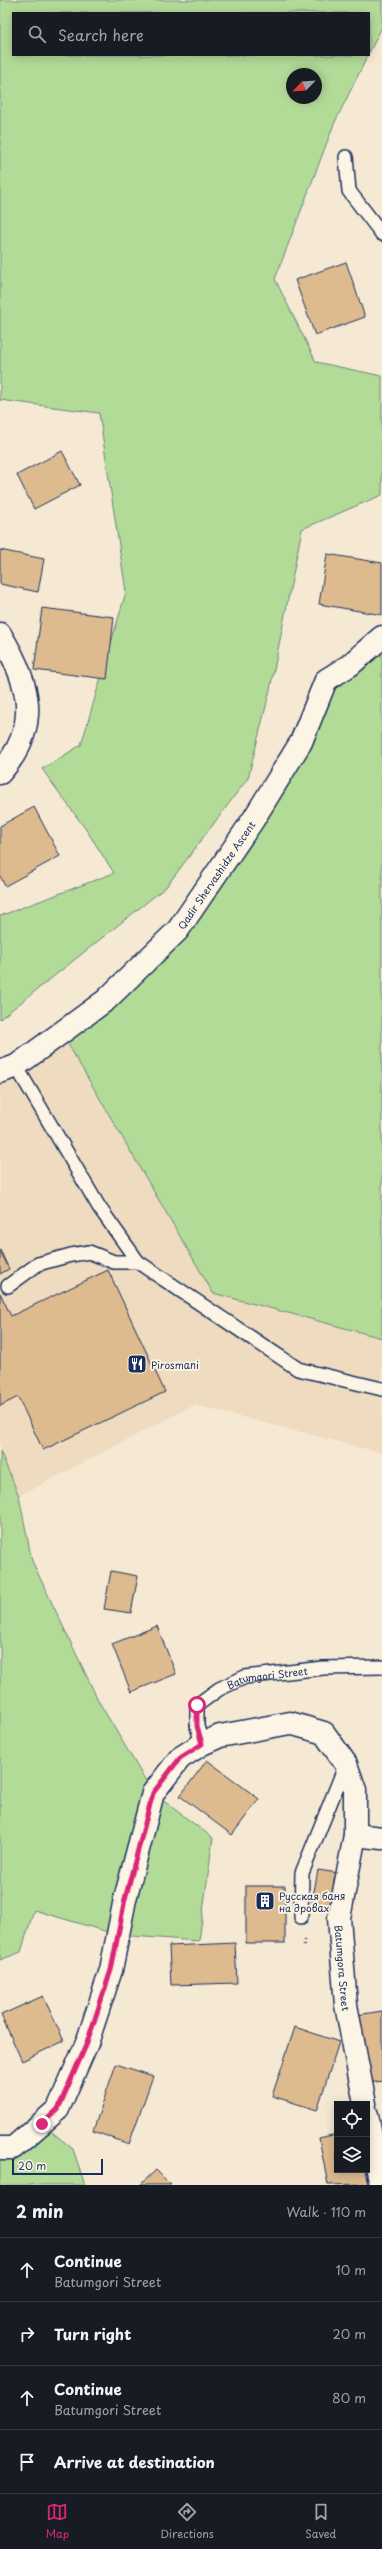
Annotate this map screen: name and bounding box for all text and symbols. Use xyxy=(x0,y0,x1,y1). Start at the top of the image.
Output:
search box xyxy=(12,12,370,56)
icon: search xyxy=(26,23,48,45)
text: Search here xyxy=(58,23,144,46)
north arrow xyxy=(286,68,322,104)
street label: Qadir Shervashidze Ascent xyxy=(173,817,258,932)
restaurant icon: Pirosmani xyxy=(126,1353,148,1375)
place label: Pirosmani xyxy=(151,1357,199,1372)
street label: Batumgori Street xyxy=(224,1662,308,1692)
route start xyxy=(188,1696,206,1714)
place label: Русская баня на дровах xyxy=(279,1888,345,1915)
building icon: Русская баня на дровах xyxy=(254,1890,276,1912)
street label: Batumgora Street xyxy=(332,1924,354,2012)
map controls xyxy=(334,2101,370,2173)
button: locate xyxy=(334,2101,370,2137)
route end xyxy=(33,2115,51,2133)
button: layers xyxy=(334,2137,370,2173)
scale bar xyxy=(12,2157,103,2176)
text: 20 m xyxy=(18,2157,46,2174)
text: 2 min xyxy=(16,2198,63,2224)
text: Walk · 110 m xyxy=(287,2202,366,2221)
text: Continue xyxy=(54,2249,122,2272)
icon: ahead xyxy=(16,2259,38,2281)
text: 10 m xyxy=(336,2260,366,2279)
text: Batumgori Street xyxy=(54,2272,161,2291)
text: Turn right xyxy=(54,2322,131,2345)
icon: right xyxy=(16,2323,38,2345)
text: 20 m xyxy=(332,2324,366,2343)
text: Continue xyxy=(54,2377,122,2400)
icon: ahead xyxy=(16,2387,38,2409)
text: 80 m xyxy=(332,2388,366,2407)
text: Batumgori Street xyxy=(54,2400,161,2419)
text: Arrive at destination xyxy=(54,2450,215,2473)
icon: arrive xyxy=(16,2451,38,2473)
tab: Map xyxy=(46,2501,69,2542)
tab: Directions xyxy=(160,2501,214,2542)
tab: Saved xyxy=(305,2501,336,2542)

